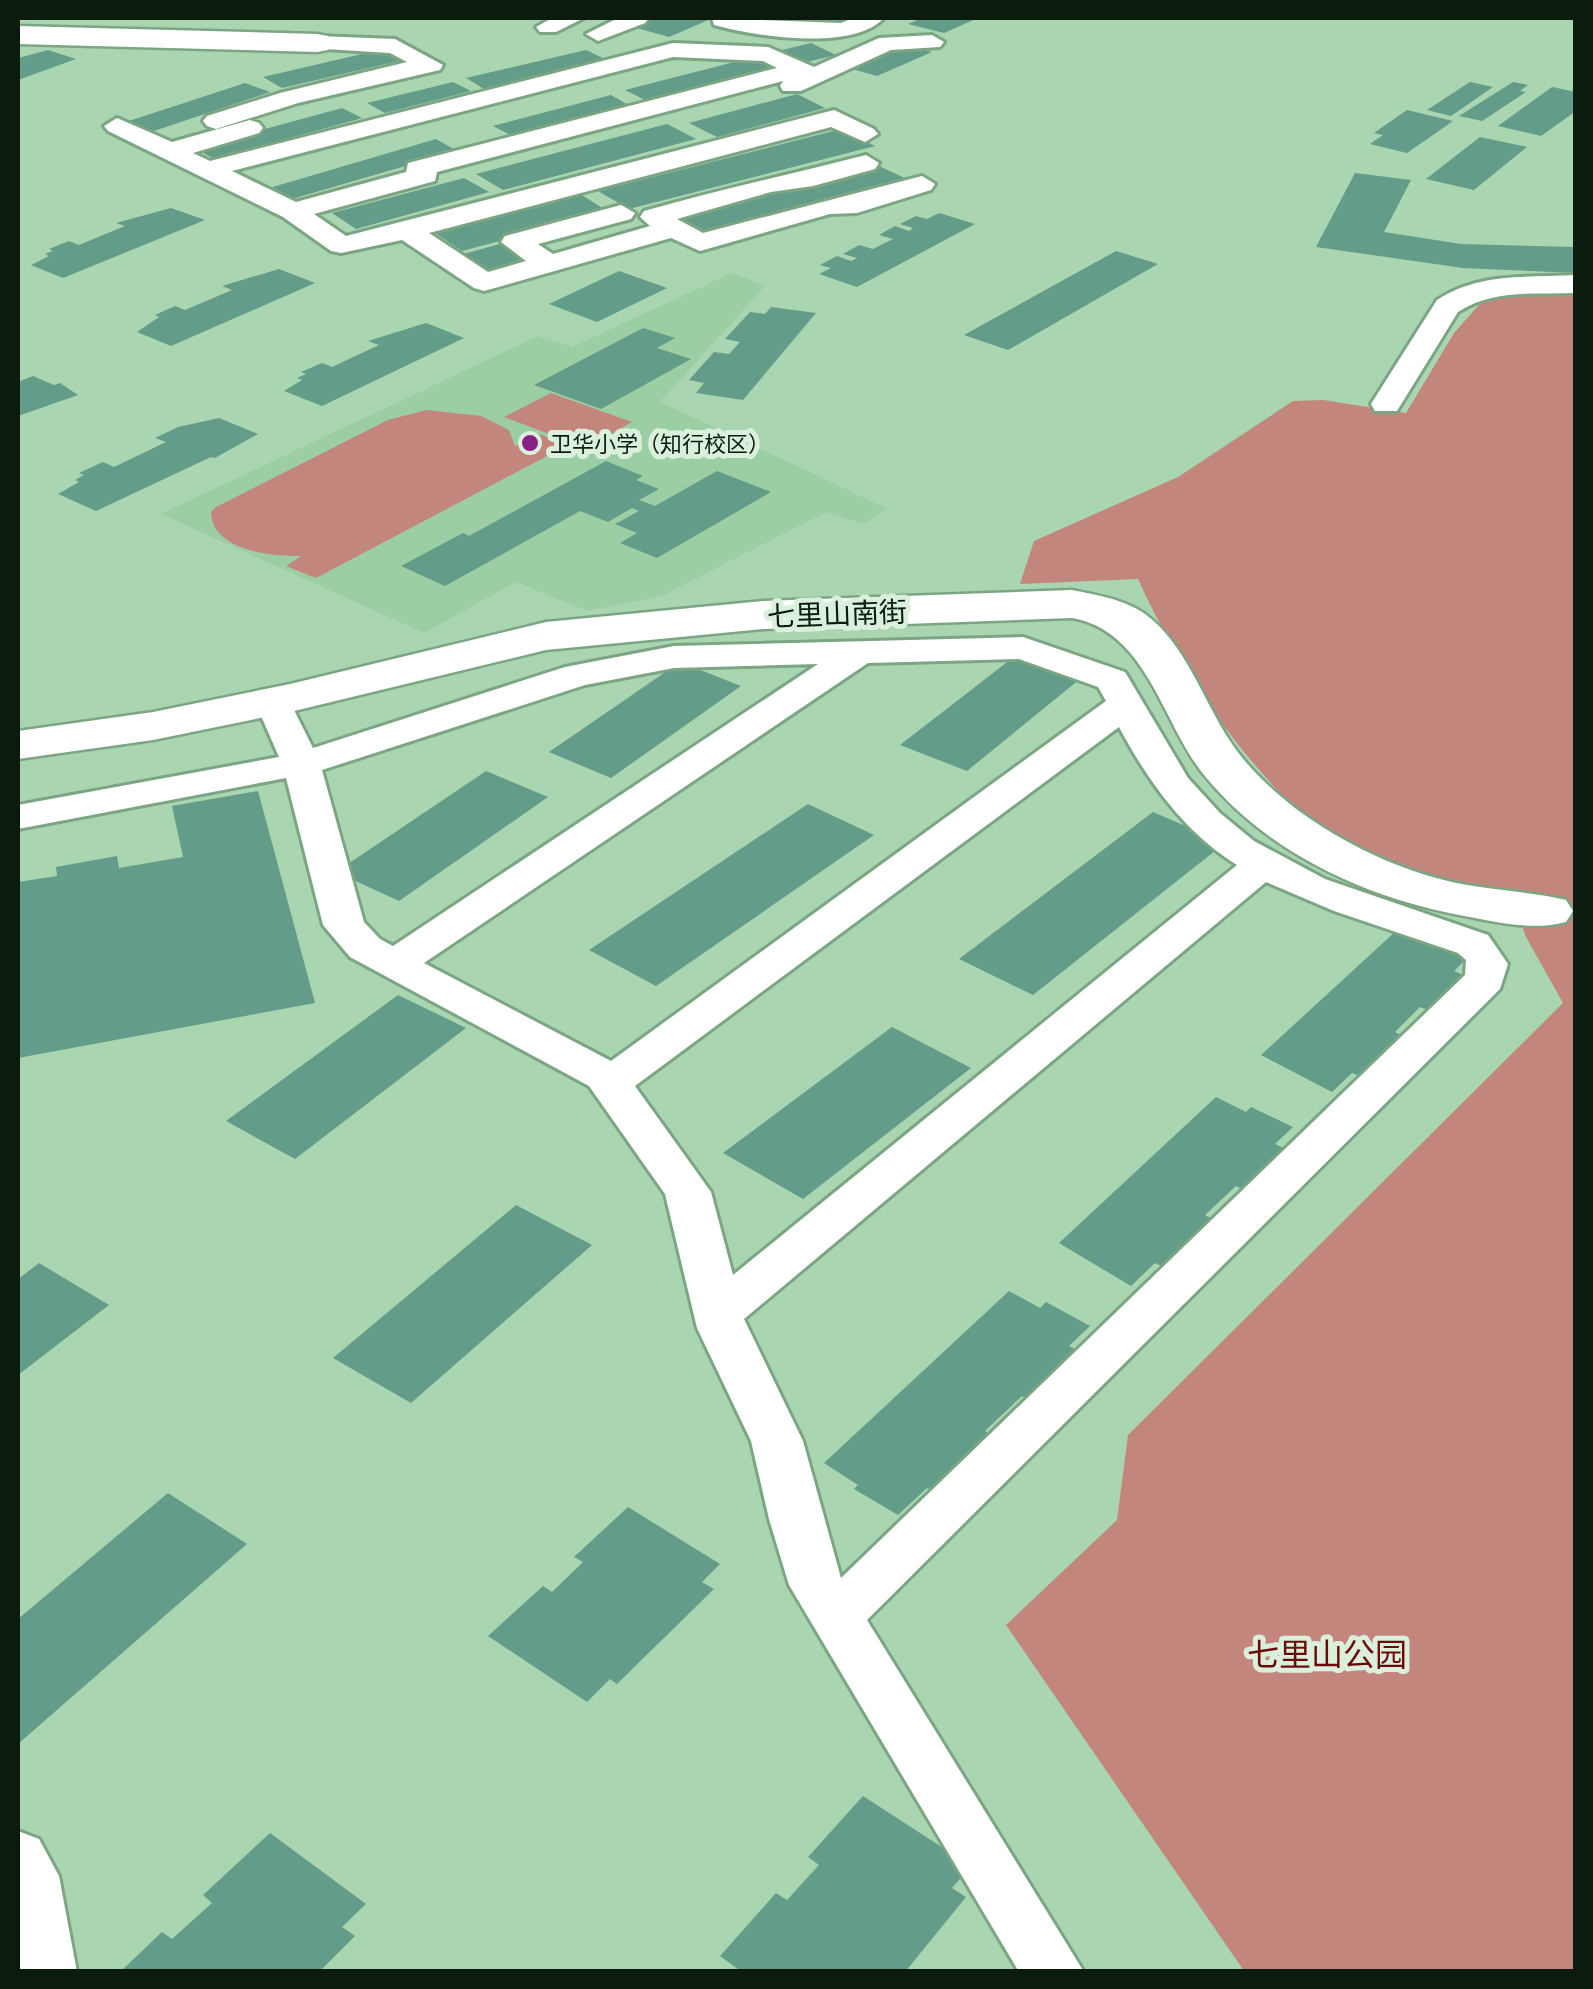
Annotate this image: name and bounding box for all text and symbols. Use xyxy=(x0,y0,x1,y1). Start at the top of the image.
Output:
place label: 卫华小学（知行校区） xyxy=(550,430,770,457)
marker: 卫华小学（知行校区） xyxy=(519,432,541,454)
street label: 七里山南街 xyxy=(766,594,908,632)
park label: 七里山公园 xyxy=(1247,1633,1407,1673)

